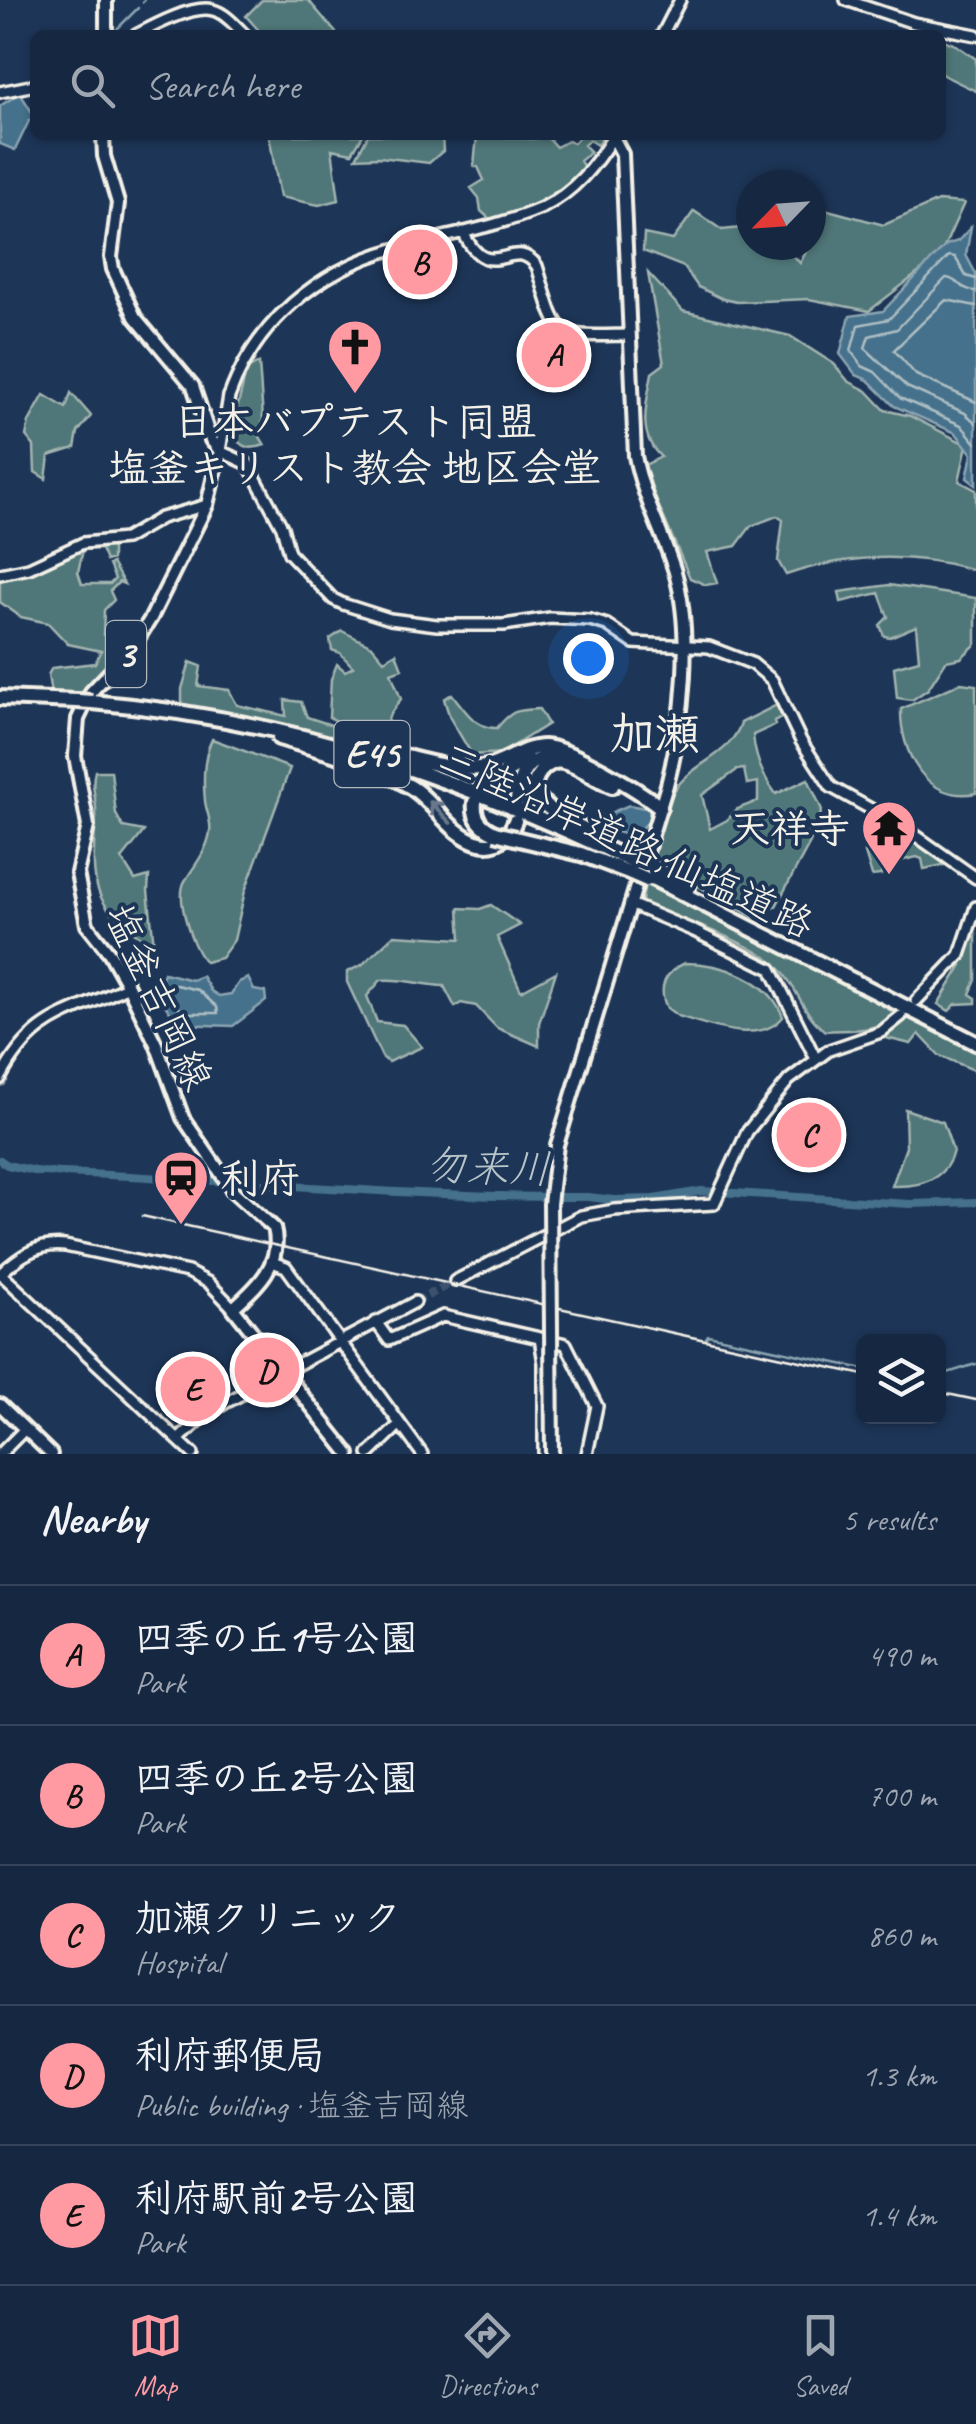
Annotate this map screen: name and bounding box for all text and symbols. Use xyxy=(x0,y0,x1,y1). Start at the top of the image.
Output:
search box xyxy=(30,30,946,140)
icon: search xyxy=(65,58,120,113)
text: Search here xyxy=(145,62,300,109)
north arrow xyxy=(736,170,826,260)
pin: B xyxy=(388,224,452,300)
church icon: 日本バプテスト同盟 塩釜キリスト教会 地区会堂 xyxy=(325,317,385,396)
pin: A xyxy=(522,318,586,392)
place label: 日本バプテスト同盟 塩釜キリスト教会 地区会堂 xyxy=(109,397,601,493)
road number: 3 xyxy=(106,621,146,687)
your location xyxy=(563,633,614,684)
district label: 加瀬 xyxy=(610,706,700,763)
road number: E45 xyxy=(334,721,410,787)
street label: 三陸沿岸道路;仙塩道路 xyxy=(431,732,822,950)
temple icon: 天祥寺 xyxy=(859,798,919,877)
one-way arrow xyxy=(428,801,452,825)
place label: 天祥寺 xyxy=(730,804,850,854)
street label: 塩釜吉岡線 xyxy=(93,896,223,1099)
pin: C xyxy=(776,1098,842,1172)
water label: 勿来川 xyxy=(424,1139,552,1196)
station icon: 利府 xyxy=(151,1148,211,1227)
place label: 利府 xyxy=(220,1154,300,1204)
pin: D xyxy=(234,1332,300,1408)
map controls xyxy=(856,1334,946,1424)
button: layers xyxy=(856,1334,946,1424)
pin: E xyxy=(160,1352,226,1426)
text: Nearby xyxy=(40,1493,146,1546)
text: 5 results xyxy=(842,1499,936,1540)
text: 四季の丘1号公園 xyxy=(135,1615,418,1662)
text: A xyxy=(64,1635,81,1676)
text: 490 m xyxy=(867,1635,936,1676)
text: Park xyxy=(135,1662,186,1703)
text: 四季の丘2号公園 xyxy=(135,1755,418,1802)
text: B xyxy=(64,1775,81,1816)
text: 700 m xyxy=(867,1775,936,1816)
text: Park xyxy=(135,1802,186,1843)
text: 加瀬クリニック xyxy=(135,1895,401,1942)
text: C xyxy=(65,1915,80,1956)
text: 860 m xyxy=(867,1915,936,1956)
text: Hospital xyxy=(135,1942,222,1983)
text: 利府郵便局 xyxy=(135,2032,325,2079)
text: D xyxy=(63,2055,82,2096)
text: 1.3 km xyxy=(862,2055,936,2096)
text: Public building · 塩釜吉岡線 xyxy=(135,2085,468,2126)
text: 利府駅前2号公園 xyxy=(135,2175,418,2222)
text: E xyxy=(64,2195,81,2236)
text: 1.4 km xyxy=(862,2195,936,2236)
text: Park xyxy=(135,2222,186,2263)
tab: Map xyxy=(128,2308,183,2403)
tab: Directions xyxy=(439,2308,537,2403)
tab: Saved xyxy=(793,2308,848,2403)

